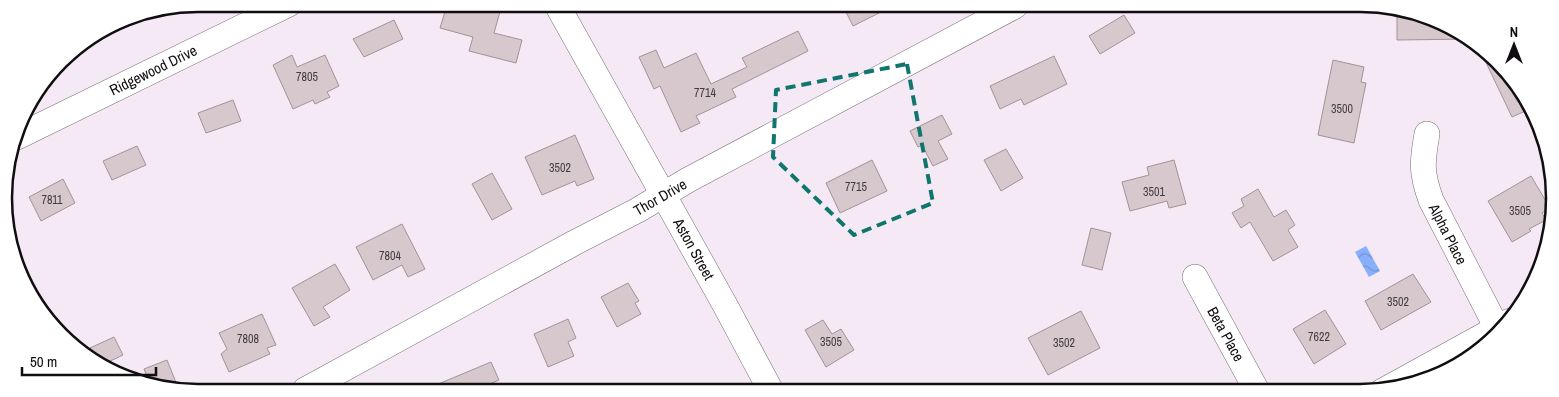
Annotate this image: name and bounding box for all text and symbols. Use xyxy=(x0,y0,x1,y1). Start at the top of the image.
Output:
north arrow xyxy=(1489,20,1539,70)
text: N xyxy=(1510,23,1518,41)
street label: Ridgewood Drive xyxy=(106,40,200,100)
house number: 7805 xyxy=(296,69,318,85)
house number: 7714 xyxy=(694,85,716,101)
house number: 3500 xyxy=(1331,101,1353,117)
house number: 3502 xyxy=(549,160,571,176)
street label: Thor Drive xyxy=(630,173,691,221)
house number: 7715 xyxy=(845,179,867,195)
house number: 3501 xyxy=(1143,184,1165,200)
house number: 7811 xyxy=(41,192,63,208)
street label: Alpha Place xyxy=(1423,199,1472,268)
house number: 3505 xyxy=(1509,203,1531,219)
street label: Aston Street xyxy=(668,213,720,284)
house number: 7804 xyxy=(379,248,401,264)
house number: 3502 xyxy=(1387,294,1409,310)
street label: Beta Place xyxy=(1202,303,1250,365)
house number: 7622 xyxy=(1308,329,1330,345)
house number: 7808 xyxy=(237,331,259,347)
house number: 3505 xyxy=(820,334,842,350)
house number: 3502 xyxy=(1053,335,1075,351)
scale bar xyxy=(22,344,156,376)
text: 50 m xyxy=(30,351,57,372)

